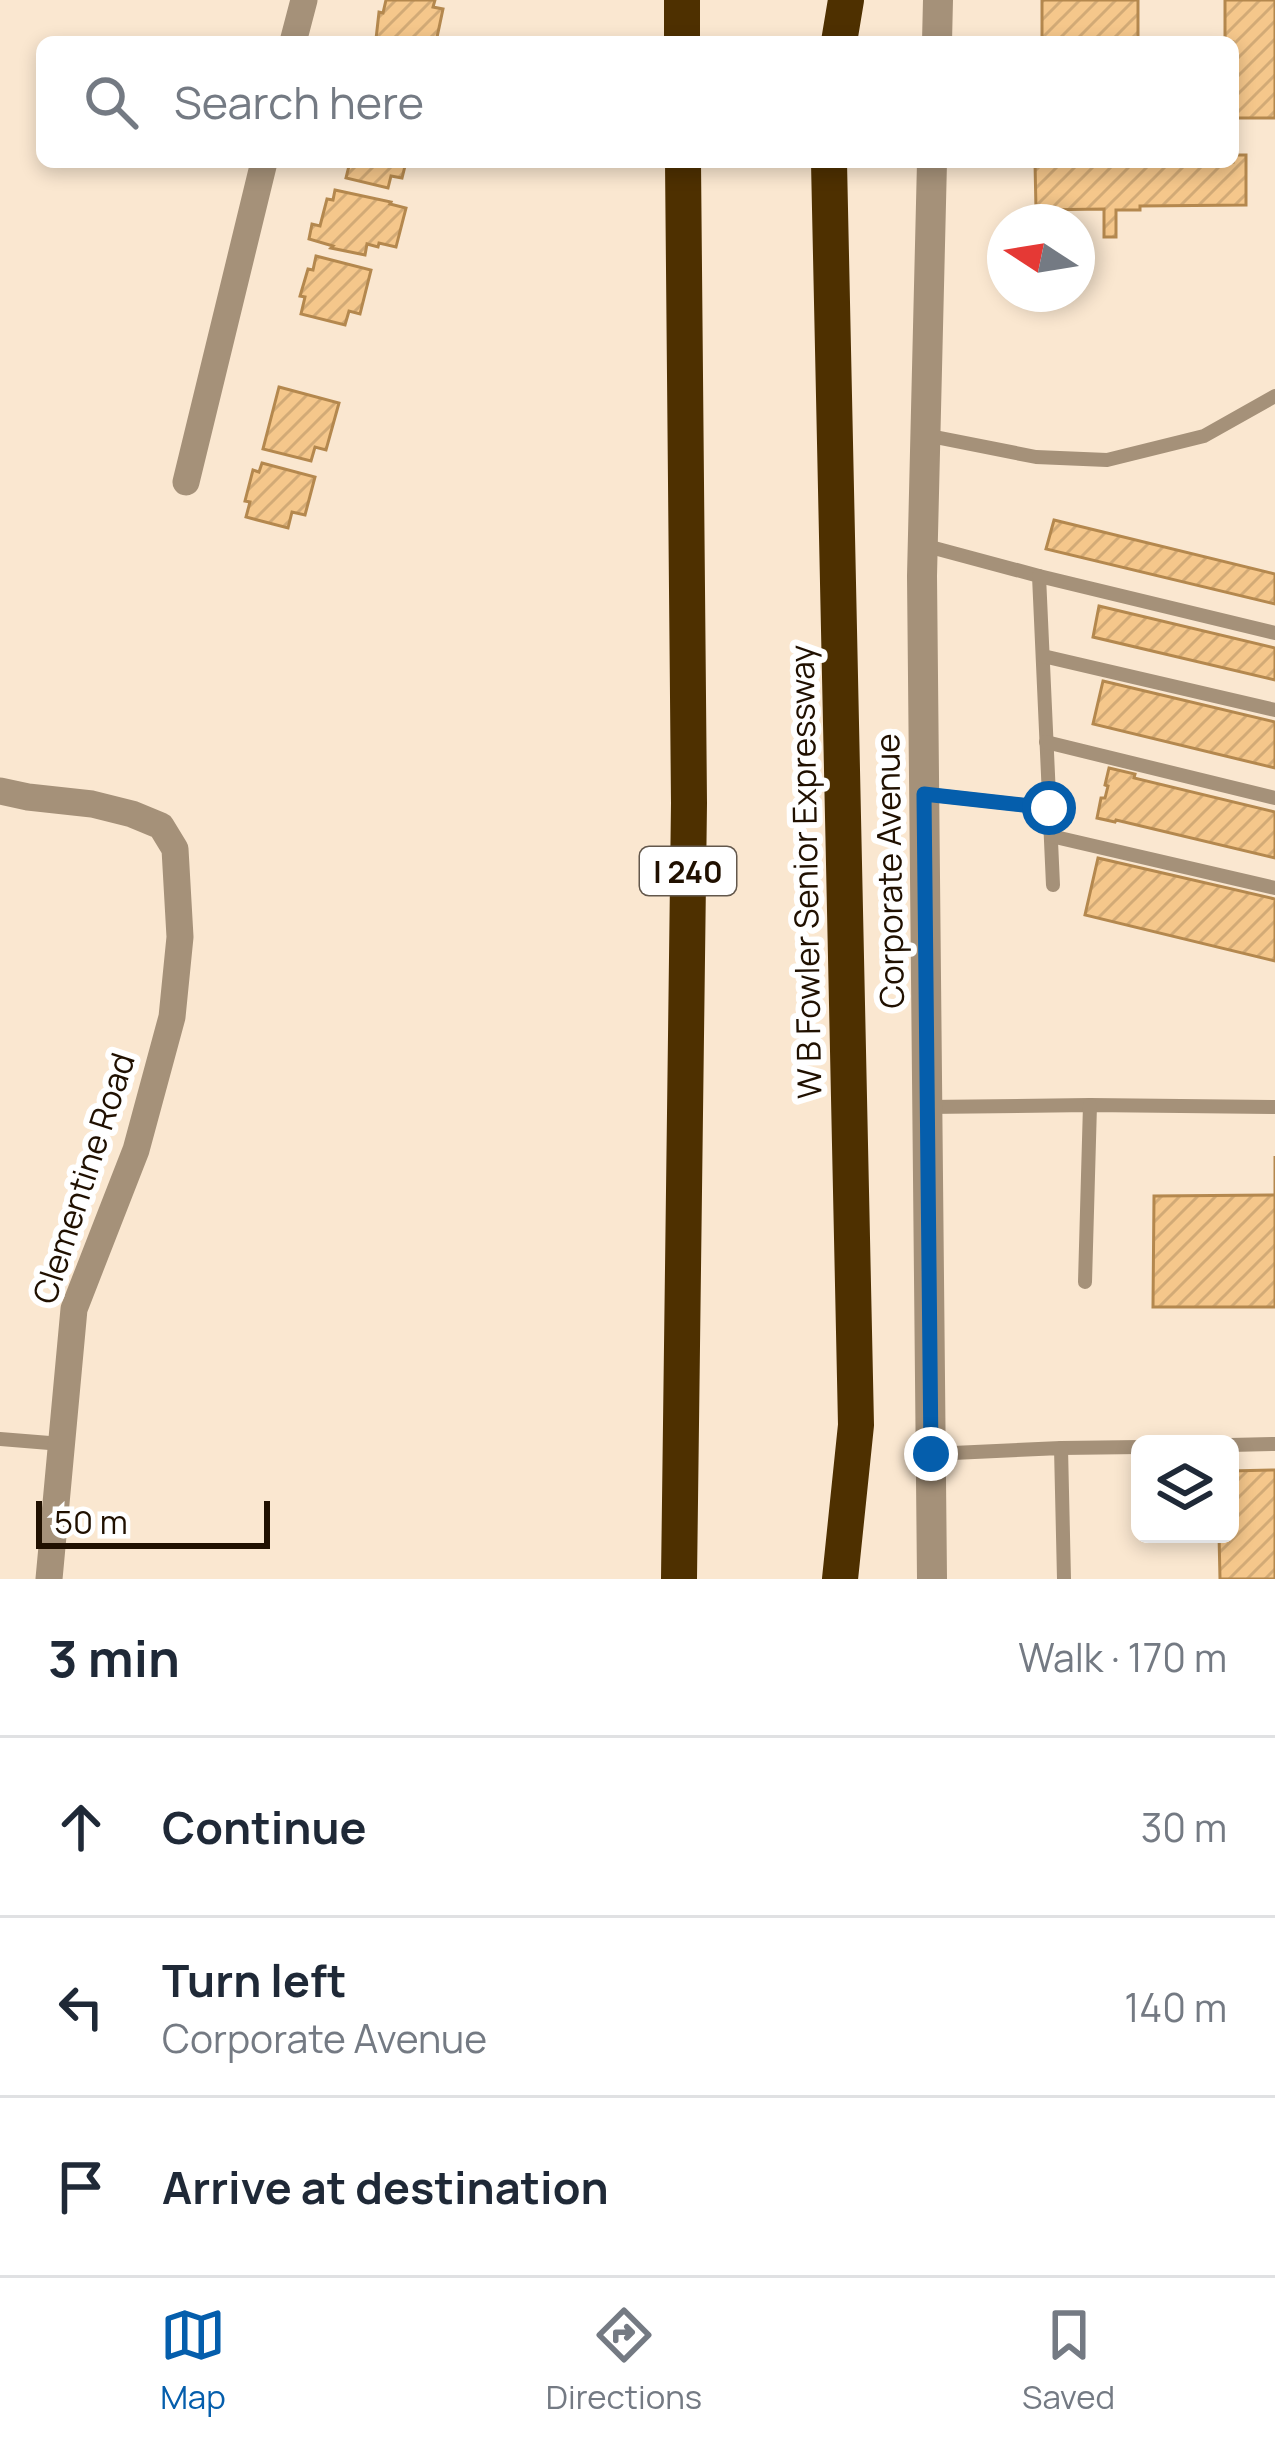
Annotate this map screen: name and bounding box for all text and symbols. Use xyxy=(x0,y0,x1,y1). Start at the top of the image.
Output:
search box xyxy=(36,36,1239,168)
icon: search xyxy=(78,69,144,135)
text: Search here xyxy=(174,71,424,133)
north arrow xyxy=(987,204,1095,312)
street label: W B Fowler Senior Expressway xyxy=(779,645,831,1099)
street label: Corporate Avenue xyxy=(864,733,914,1009)
route start xyxy=(1022,781,1076,835)
road number: I 240 xyxy=(640,847,736,895)
street label: Clementine Road xyxy=(21,1047,145,1309)
route end xyxy=(904,1427,958,1481)
map controls xyxy=(1131,1435,1239,1543)
button: layers xyxy=(1131,1435,1239,1543)
scale bar xyxy=(36,1495,270,1548)
text: 50 m xyxy=(54,1499,128,1544)
text: 3 min xyxy=(48,1623,180,1692)
text: Walk · 170 m xyxy=(1018,1630,1227,1684)
icon: ahead xyxy=(48,1794,114,1860)
text: Continue xyxy=(162,1796,367,1858)
text: 30 m xyxy=(1141,1800,1227,1854)
text: Turn left xyxy=(162,1949,347,2011)
icon: left xyxy=(48,1974,114,2040)
text: 140 m xyxy=(1124,1980,1227,2034)
text: Corporate Avenue xyxy=(162,2011,487,2065)
icon: arrive xyxy=(48,2154,114,2220)
text: Arrive at destination xyxy=(162,2156,609,2218)
tab: Map xyxy=(160,2302,226,2419)
tab: Directions xyxy=(546,2302,702,2419)
tab: Saved xyxy=(1022,2302,1115,2419)

